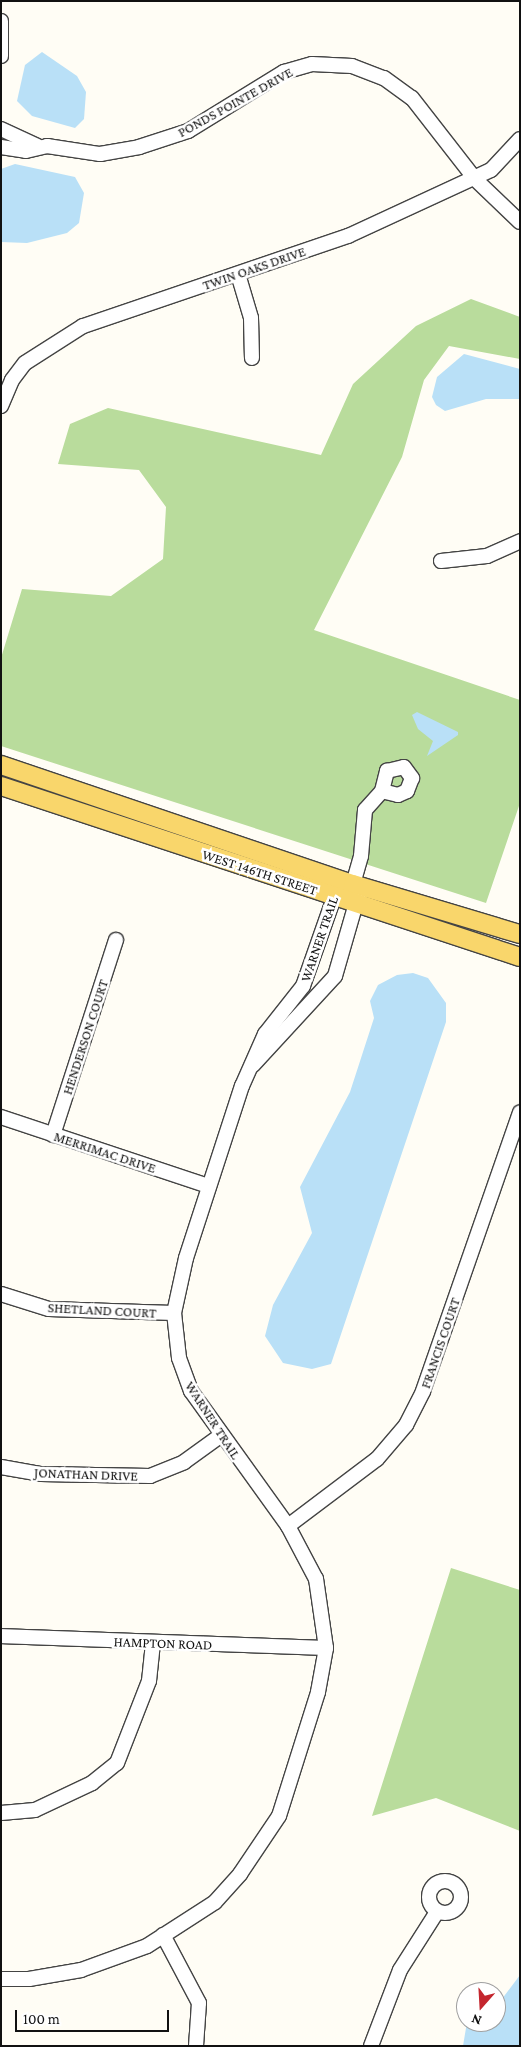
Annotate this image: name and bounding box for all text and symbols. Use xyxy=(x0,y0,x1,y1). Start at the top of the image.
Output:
street label: PONDS POINTE DRIVE xyxy=(175,63,295,141)
street label: TWIN OAKS DRIVE xyxy=(200,242,308,294)
street label: WEST 146TH STREET xyxy=(200,845,320,899)
street label: WARNER TRAIL xyxy=(297,894,341,984)
street label: HENDERSON COURT xyxy=(58,977,112,1097)
street label: MERRIMAC DRIVE xyxy=(52,1128,158,1176)
street label: FRANCIS COURT xyxy=(417,1295,463,1391)
street label: SHETLAND COURT xyxy=(47,1299,157,1321)
street label: WARNER TRAIL xyxy=(182,1378,244,1462)
street label: JONATHAN DRIVE xyxy=(34,1464,138,1484)
street label: HAMPTON ROAD xyxy=(113,1633,213,1653)
north arrow xyxy=(456,1982,506,2032)
scale bar xyxy=(18,2000,171,2032)
text: 100 m xyxy=(23,2011,60,2027)
text: N xyxy=(469,2011,484,2029)

